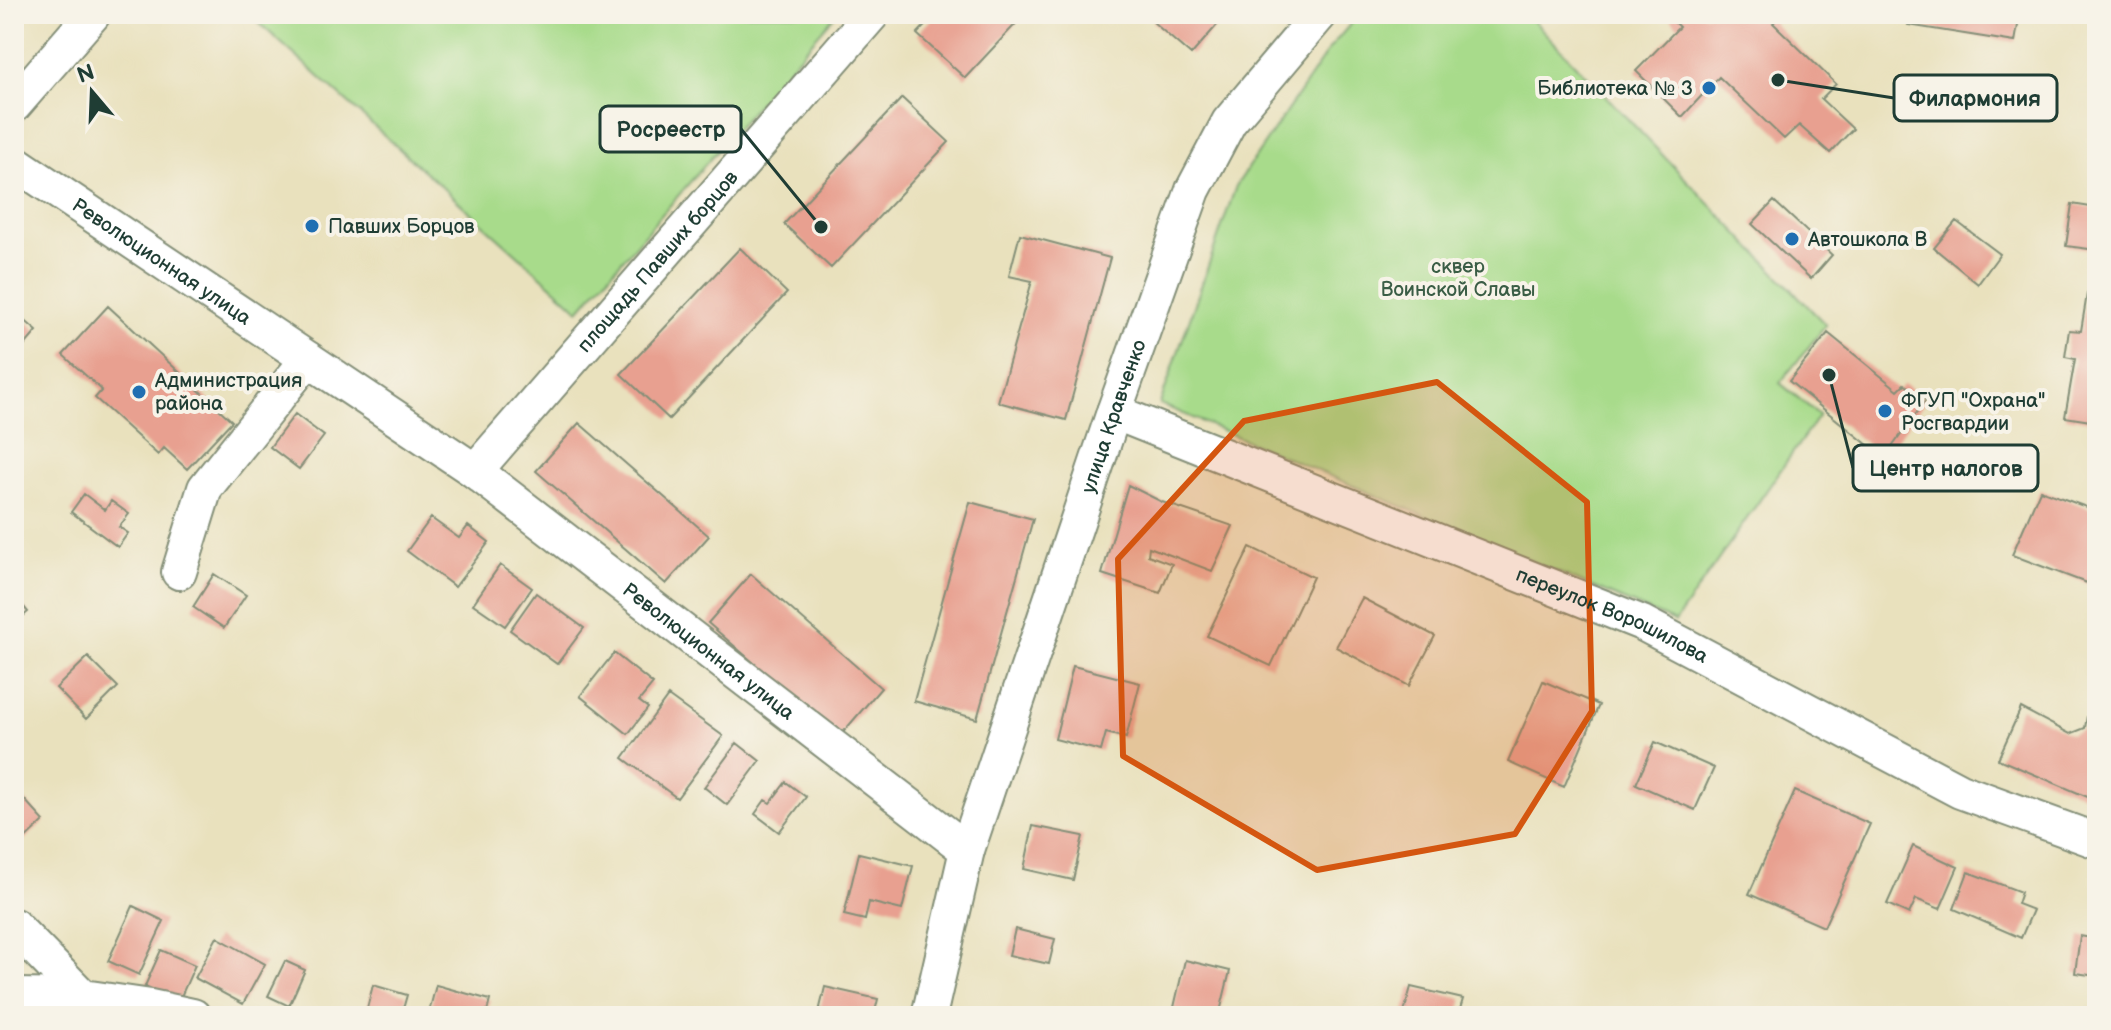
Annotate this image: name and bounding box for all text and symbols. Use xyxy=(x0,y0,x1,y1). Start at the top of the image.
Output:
north arrow xyxy=(52,52,132,132)
text: N xyxy=(74,59,98,90)
callout: Филармония xyxy=(1894,75,2057,121)
place label: Библиотека № 3 xyxy=(1537,77,1693,101)
marker: Библиотека № 3 xyxy=(1700,79,1718,97)
text: Филармония xyxy=(1909,86,2041,113)
callout: Росреестр xyxy=(600,106,741,152)
text: Росреестр xyxy=(616,117,726,144)
street label: площадь Павших борцов xyxy=(573,166,744,358)
street label: Революционная улица xyxy=(67,193,256,331)
place label: Павших Борцов xyxy=(328,215,475,239)
marker: Павших Борцов xyxy=(303,217,321,235)
place label: Автошкола В xyxy=(1807,228,1927,252)
marker: Автошкола В xyxy=(1783,230,1801,248)
park label: сквер Воинской Славы xyxy=(1381,255,1535,302)
street label: улица Кравченко xyxy=(1077,337,1152,496)
place label: Администрация района xyxy=(154,369,302,416)
marker: Администрация района xyxy=(130,383,148,401)
place label: ФГУП "Охрана" Росгвардии xyxy=(1901,389,2046,436)
marker: ФГУП "Охрана" Росгвардии xyxy=(1876,402,1894,420)
callout: Центр налогов xyxy=(1853,445,2038,491)
text: Центр налогов xyxy=(1869,456,2023,483)
street label: переулок Ворошилова xyxy=(1512,563,1712,669)
street label: Революционная улица xyxy=(617,578,799,726)

